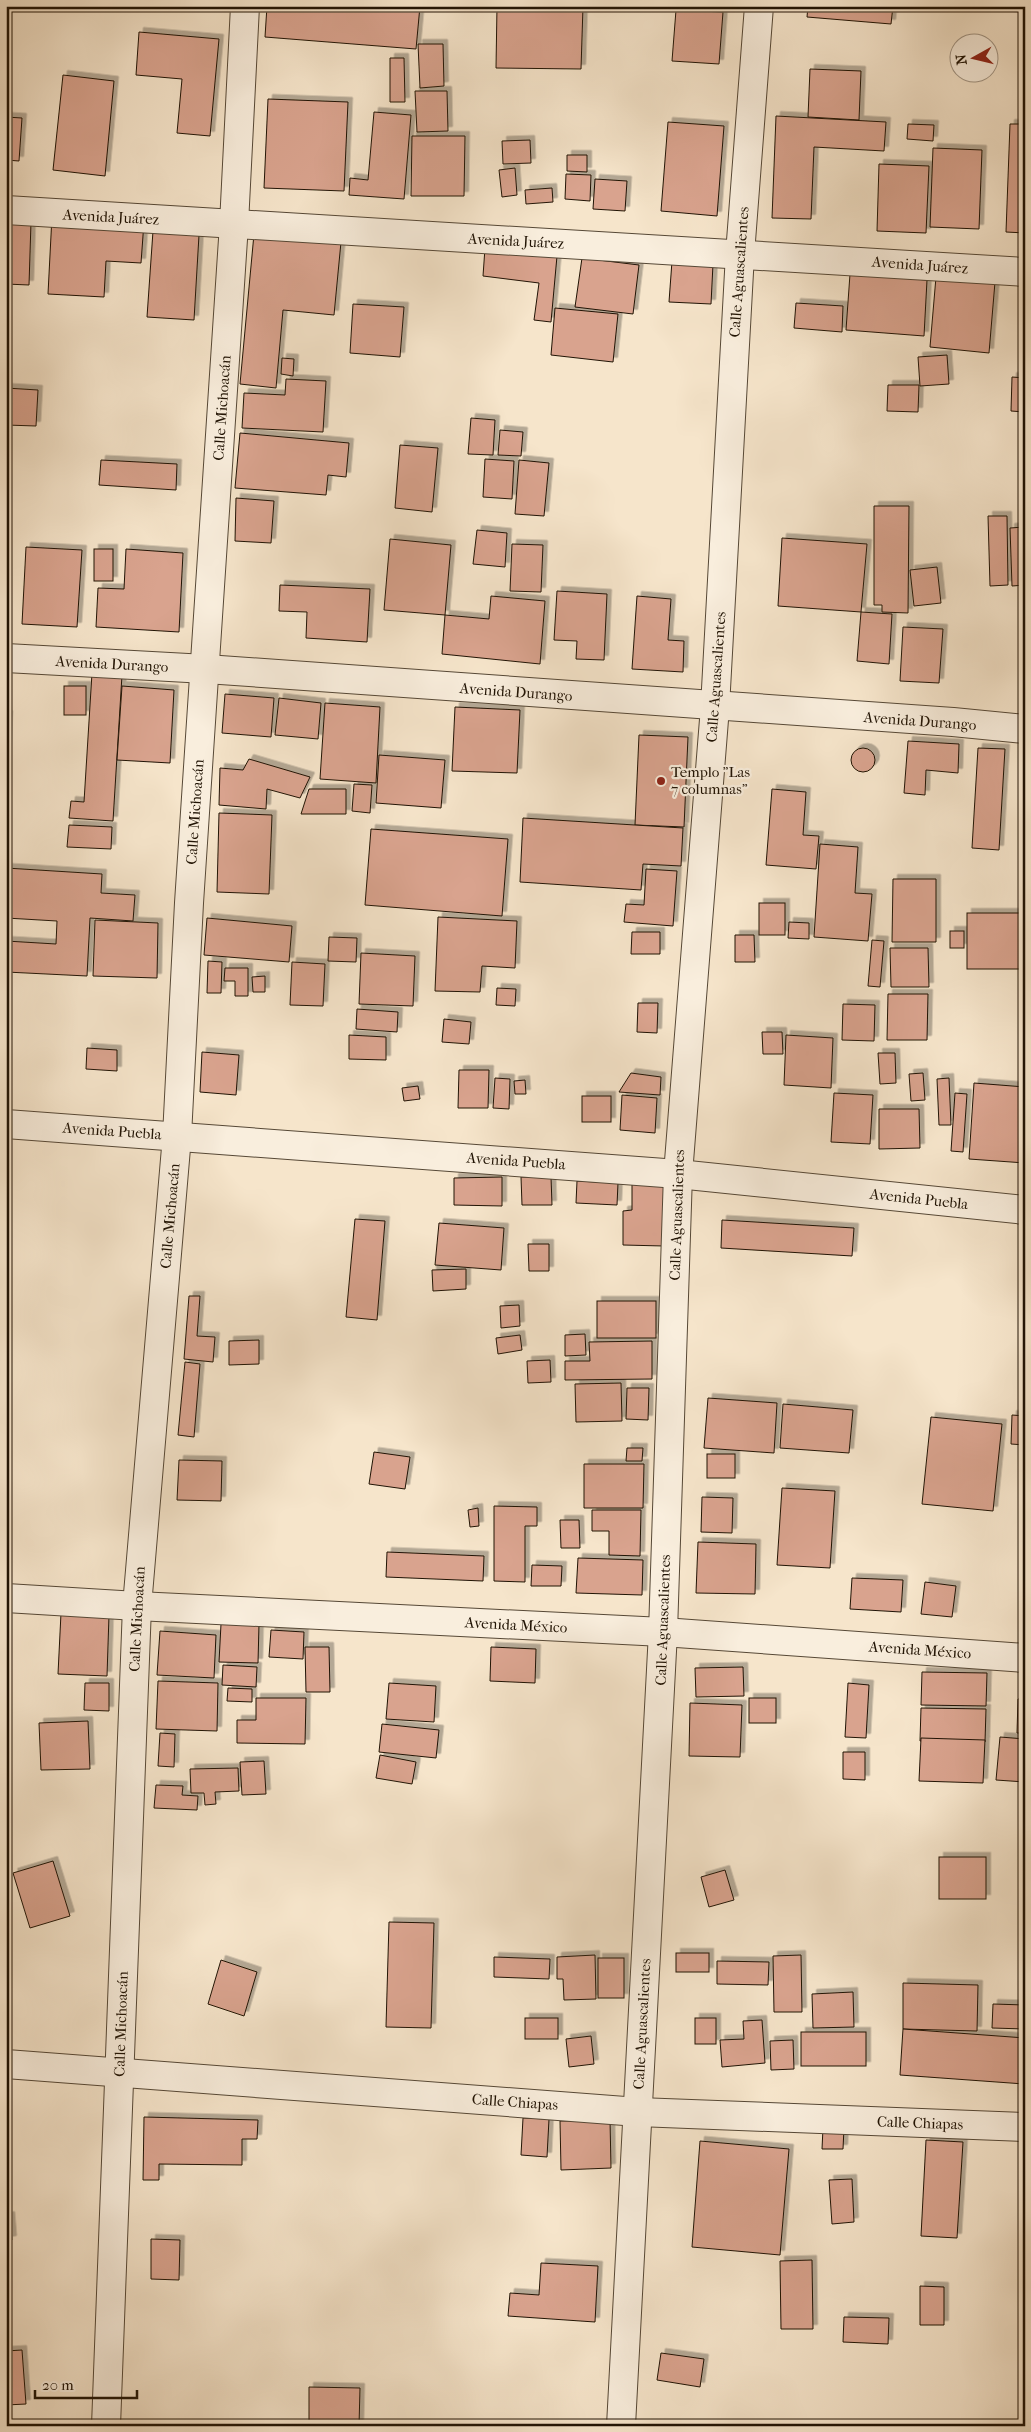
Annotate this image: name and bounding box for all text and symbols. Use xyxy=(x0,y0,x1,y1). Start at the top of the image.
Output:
north arrow xyxy=(948,32,998,82)
text: N xyxy=(952,53,971,66)
street label: Avenida Juárez xyxy=(61,205,160,229)
street label: Calle Aguascalientes xyxy=(725,205,753,338)
street label: Avenida Juárez xyxy=(466,229,565,253)
street label: Avenida Juárez xyxy=(870,253,969,277)
street label: Calle Michoacán xyxy=(209,354,235,461)
street label: Calle Aguascalientes xyxy=(702,610,730,743)
street label: Avenida Durango xyxy=(54,652,169,676)
street label: Avenida Durango xyxy=(458,679,573,705)
street label: Avenida Durango xyxy=(862,708,977,734)
street label: Calle Michoacán xyxy=(182,758,208,865)
place label: Templo "Las 7 columnas" xyxy=(671,763,750,798)
marker: Templo "Las 7 columnas" xyxy=(655,775,667,787)
street label: Avenida Puebla xyxy=(61,1118,163,1144)
street label: Avenida Puebla xyxy=(465,1148,567,1174)
street label: Calle Aguascalientes xyxy=(666,1149,688,1281)
street label: Calle Michoacán xyxy=(156,1162,184,1269)
street label: Avenida Puebla xyxy=(868,1185,970,1213)
street label: Calle Aguascalientes xyxy=(652,1554,674,1686)
street label: Calle Michoacán xyxy=(125,1566,149,1672)
street label: Avenida México xyxy=(463,1613,568,1637)
street label: Avenida México xyxy=(867,1637,972,1663)
street label: Calle Aguascalientes xyxy=(630,1958,654,2090)
street label: Calle Michoacán xyxy=(110,1971,132,2077)
street label: Calle Chiapas xyxy=(471,2090,559,2114)
street label: Calle Chiapas xyxy=(877,2112,964,2134)
scale bar xyxy=(35,2367,138,2399)
text: 20 m xyxy=(42,2376,74,2394)

